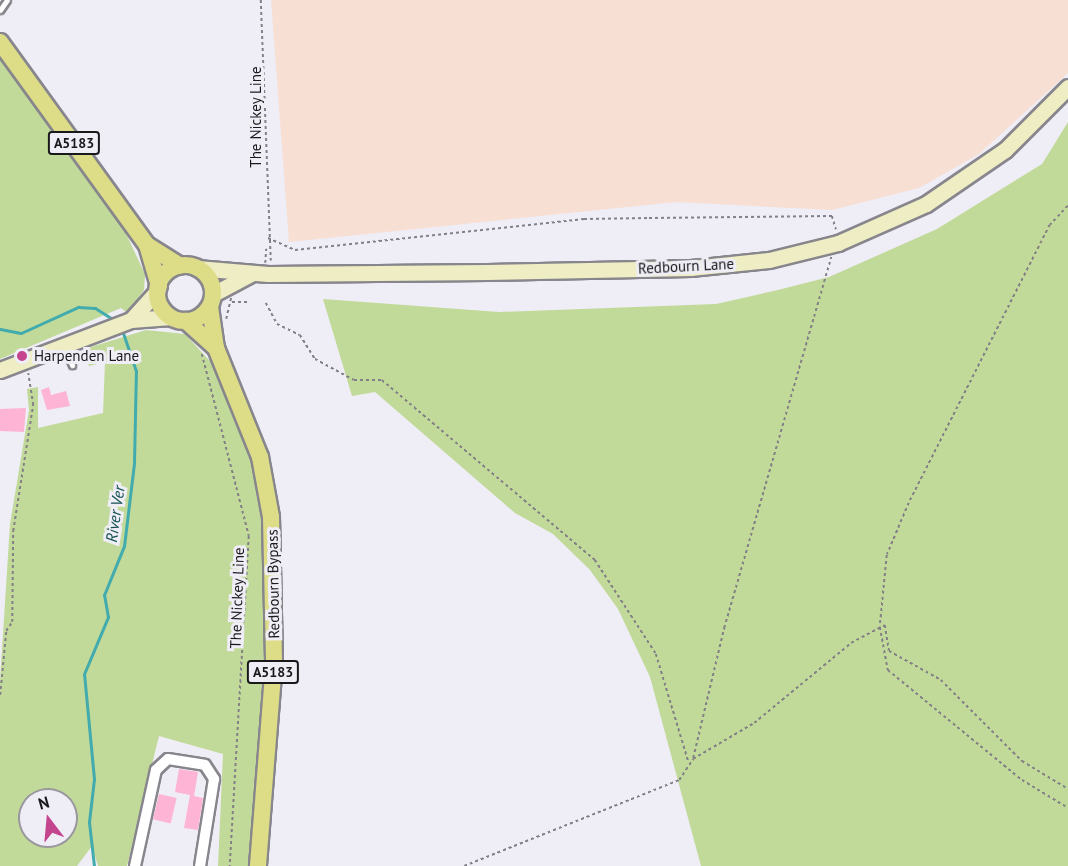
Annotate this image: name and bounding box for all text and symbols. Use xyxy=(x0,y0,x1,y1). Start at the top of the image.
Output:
street label: The Nickey Line xyxy=(247,66,265,168)
road number: A5183 xyxy=(47,132,101,154)
street label: Redbourn Lane xyxy=(638,254,734,278)
place label: Harpenden Lane xyxy=(34,347,139,365)
marker: Harpenden Lane xyxy=(15,349,29,363)
water label: River Ver xyxy=(101,484,129,544)
street label: Redbourn Bypass xyxy=(263,529,283,639)
street label: The Nickey Line xyxy=(226,547,248,649)
road number: A5183 xyxy=(246,661,300,683)
north arrow xyxy=(18,788,78,848)
text: N xyxy=(36,792,51,814)

